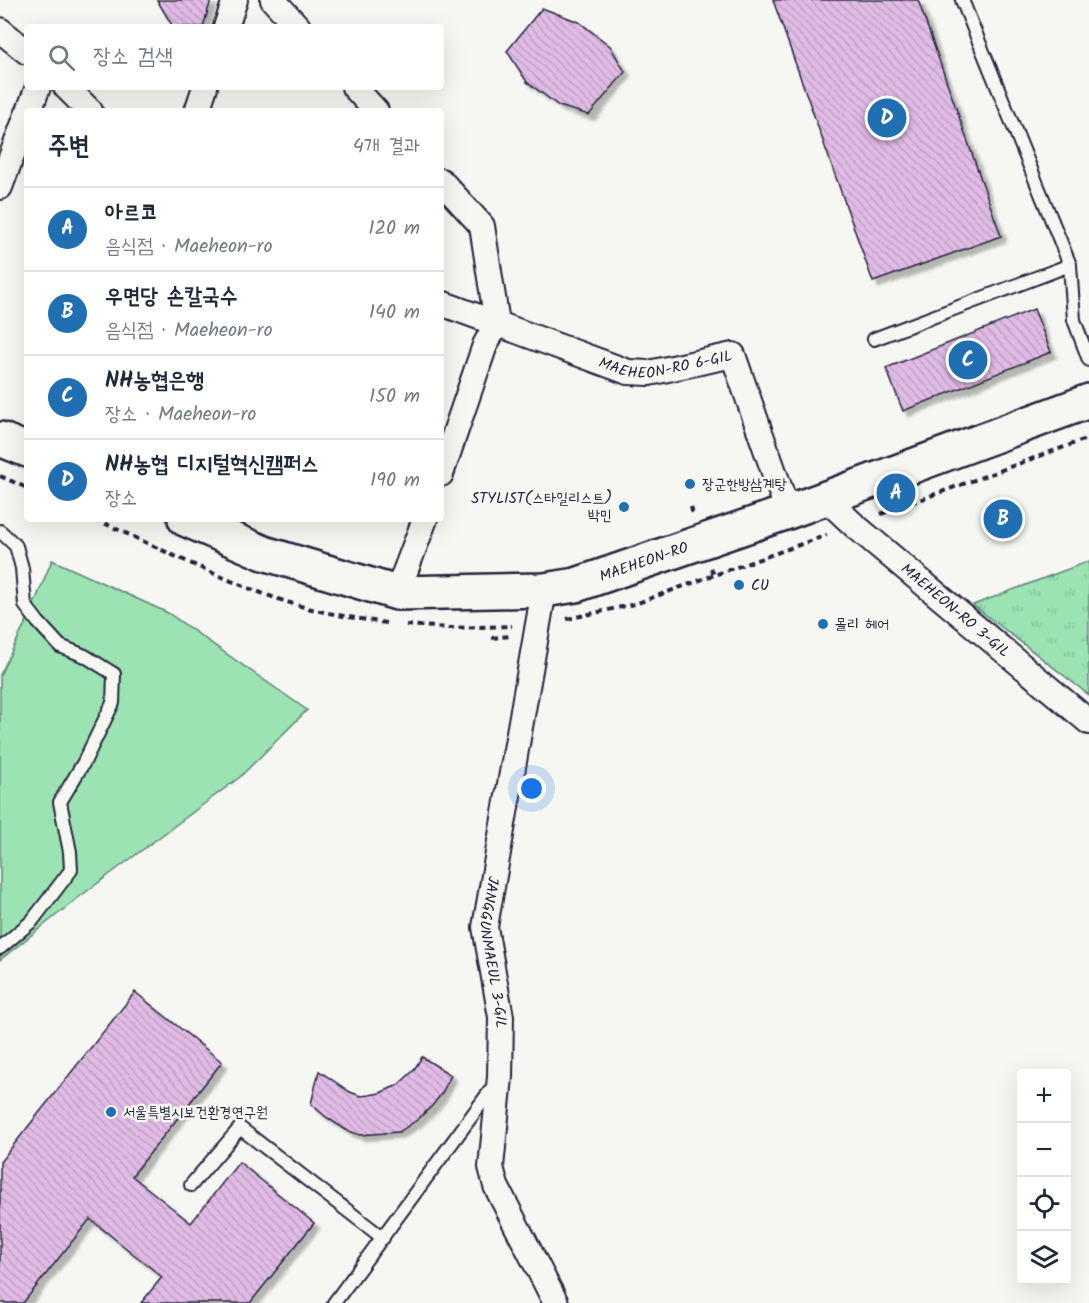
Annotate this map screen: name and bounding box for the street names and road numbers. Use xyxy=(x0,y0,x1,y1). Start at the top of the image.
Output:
street label: MAEHEON-RO 6-GIL xyxy=(595,344,735,386)
street label: MAEHEON-RO xyxy=(596,536,692,589)
street label: MAEHEON-RO 3-GIL xyxy=(895,558,1015,664)
street label: JANGGUNMAEUL 3-GIL xyxy=(472,874,512,1029)

